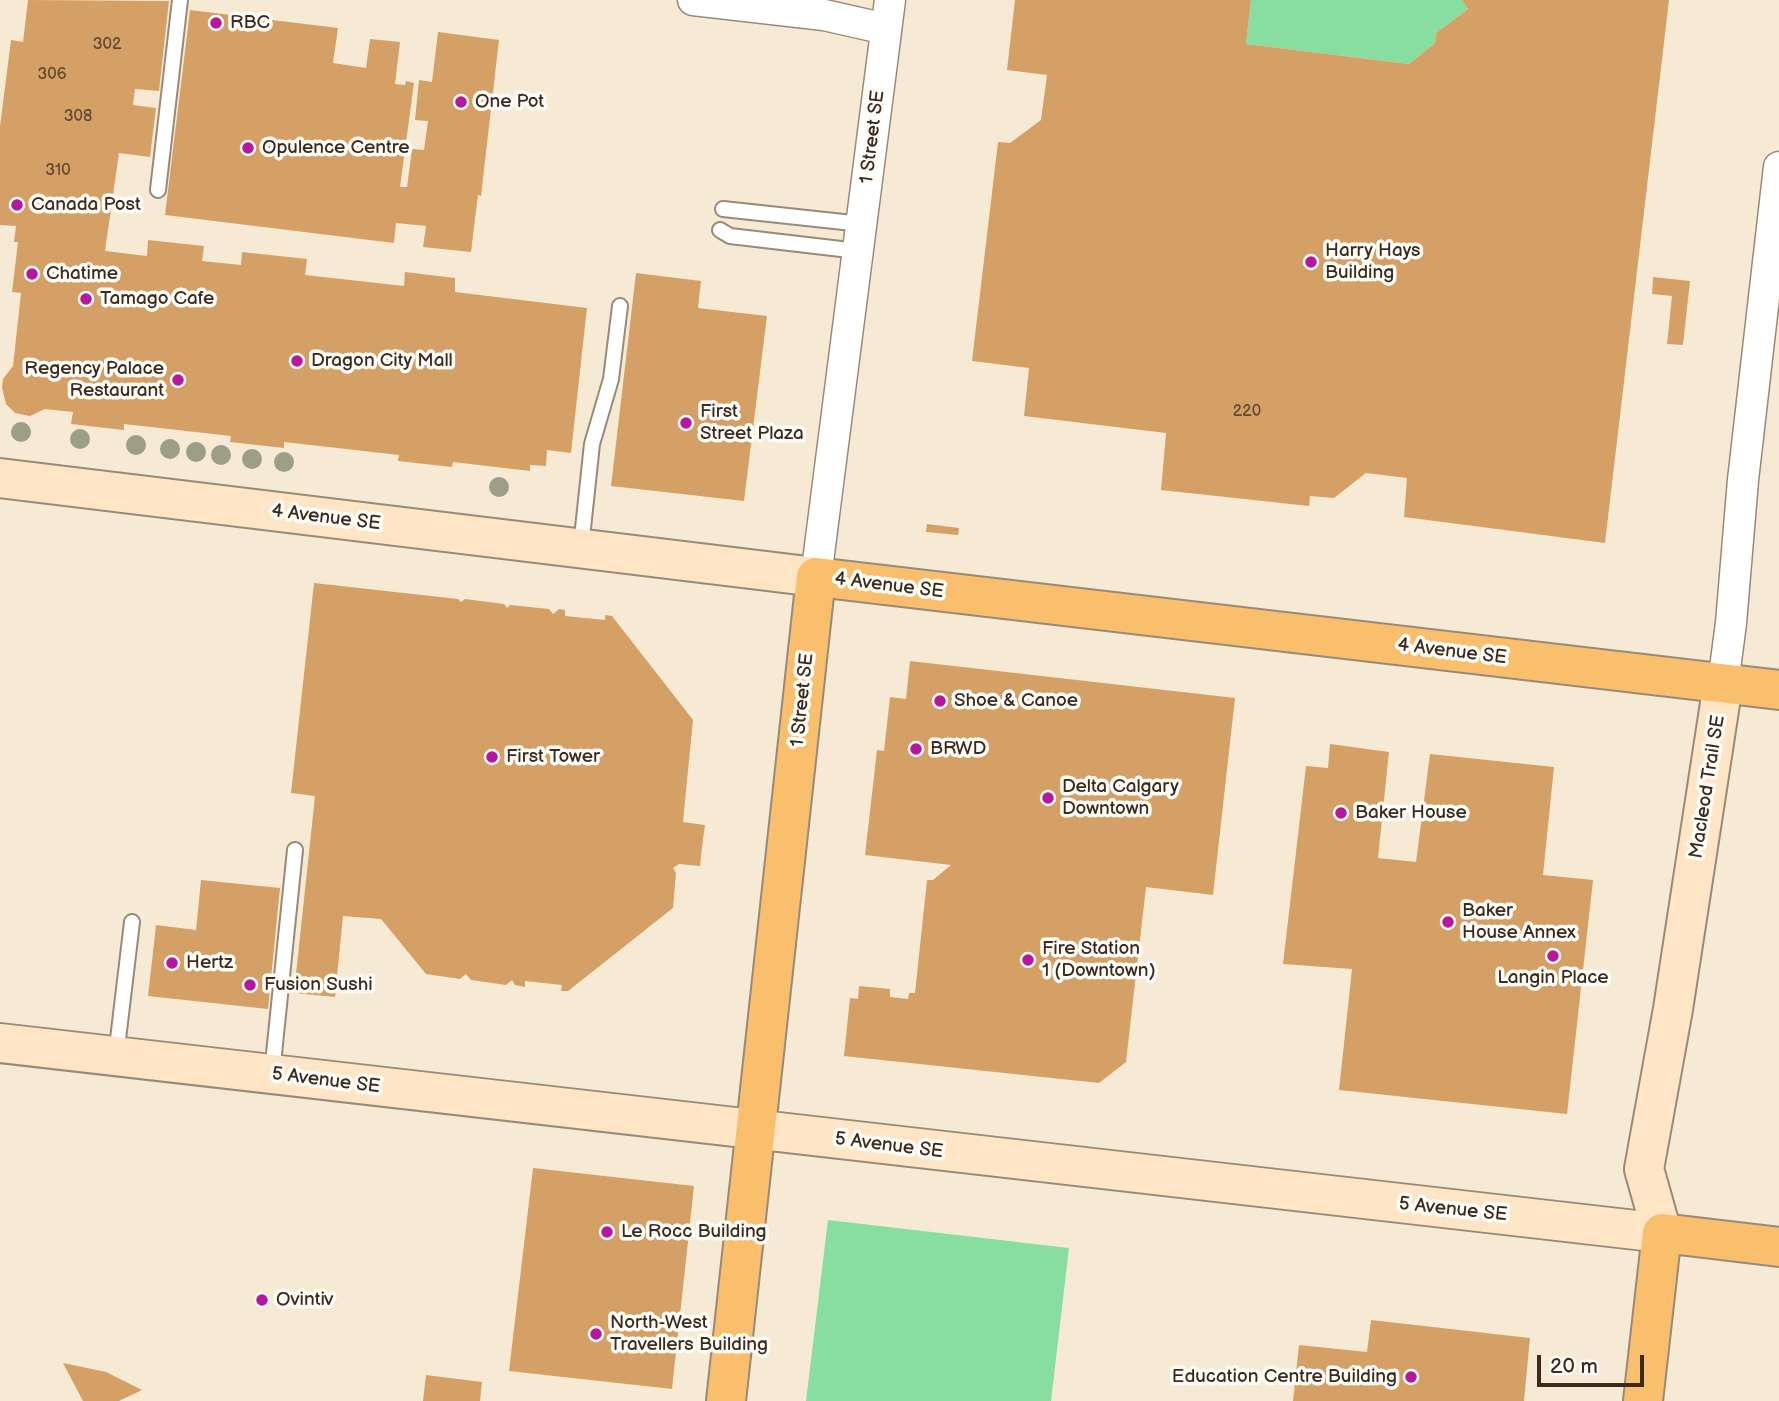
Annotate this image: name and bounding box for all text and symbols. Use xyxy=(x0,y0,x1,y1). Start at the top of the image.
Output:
place label: RBC xyxy=(230,12,270,34)
marker: RBC xyxy=(208,15,224,31)
house number: 302 xyxy=(93,35,121,55)
house number: 306 xyxy=(37,65,67,85)
street label: 1 Street SE xyxy=(856,89,890,185)
place label: One Pot xyxy=(475,91,544,113)
marker: One Pot xyxy=(453,94,469,110)
house number: 308 xyxy=(64,107,92,127)
place label: Opulence Centre xyxy=(262,137,410,159)
marker: Opulence Centre xyxy=(240,140,256,156)
house number: 310 xyxy=(45,161,71,181)
place label: Canada Post xyxy=(31,194,141,216)
marker: Canada Post xyxy=(9,197,25,213)
place label: Harry Hays Building xyxy=(1325,240,1420,284)
marker: Harry Hays Building xyxy=(1303,254,1319,270)
place label: Chatime xyxy=(46,263,118,285)
marker: Chatime xyxy=(24,266,40,282)
place label: Tamago Cafe xyxy=(100,288,214,310)
marker: Tamago Cafe xyxy=(78,291,94,307)
place label: Dragon City Mall xyxy=(311,350,453,372)
marker: Dragon City Mall xyxy=(289,353,305,369)
place label: Regency Palace Restaurant xyxy=(24,358,164,402)
marker: Regency Palace Restaurant xyxy=(170,372,186,388)
place label: First Street Plaza xyxy=(700,401,804,445)
house number: 220 xyxy=(1233,402,1261,422)
marker: First Street Plaza xyxy=(678,415,694,431)
street label: 4 Avenue SE xyxy=(270,500,382,536)
street label: 4 Avenue SE xyxy=(833,568,945,604)
street label: 4 Avenue SE xyxy=(1396,634,1508,670)
street label: 1 Street SE xyxy=(787,652,819,748)
place label: Shoe & Canoe xyxy=(954,690,1078,712)
marker: Shoe & Canoe xyxy=(932,693,948,709)
street label: Macleod Trail SE xyxy=(1685,714,1731,860)
place label: BRWD xyxy=(930,738,986,760)
marker: BRWD xyxy=(908,741,924,757)
place label: First Tower xyxy=(506,746,600,768)
marker: First Tower xyxy=(484,749,500,765)
place label: Delta Calgary Downtown xyxy=(1062,776,1179,820)
marker: Delta Calgary Downtown xyxy=(1040,790,1056,806)
place label: Baker House xyxy=(1355,802,1467,824)
marker: Baker House xyxy=(1333,805,1349,821)
place label: Baker House Annex xyxy=(1462,900,1576,944)
marker: Baker House Annex xyxy=(1440,914,1456,930)
place label: Fire Station 1 (Downtown) xyxy=(1042,938,1156,982)
marker: Langin Place xyxy=(1545,948,1561,964)
place label: Hertz xyxy=(186,952,233,974)
marker: Fire Station 1 (Downtown) xyxy=(1020,952,1036,968)
marker: Hertz xyxy=(164,955,180,971)
place label: Langin Place xyxy=(1497,967,1609,989)
place label: Fusion Sushi xyxy=(264,974,373,996)
marker: Fusion Sushi xyxy=(242,977,258,993)
street label: 5 Avenue SE xyxy=(271,1063,381,1099)
street label: 5 Avenue SE xyxy=(834,1128,944,1164)
street label: 5 Avenue SE xyxy=(1398,1193,1508,1227)
place label: Le Rocc Building xyxy=(621,1221,767,1243)
marker: Le Rocc Building xyxy=(599,1224,615,1240)
place label: Ovintiv xyxy=(276,1289,333,1311)
marker: Ovintiv xyxy=(254,1292,270,1308)
place label: North-West Travellers Building xyxy=(610,1312,768,1356)
marker: North-West Travellers Building xyxy=(588,1326,604,1342)
scale bar xyxy=(1541,1342,1648,1386)
text: 20 m xyxy=(1550,1354,1598,1379)
place label: Education Centre Building xyxy=(1172,1366,1397,1388)
marker: Education Centre Building xyxy=(1403,1369,1419,1385)

